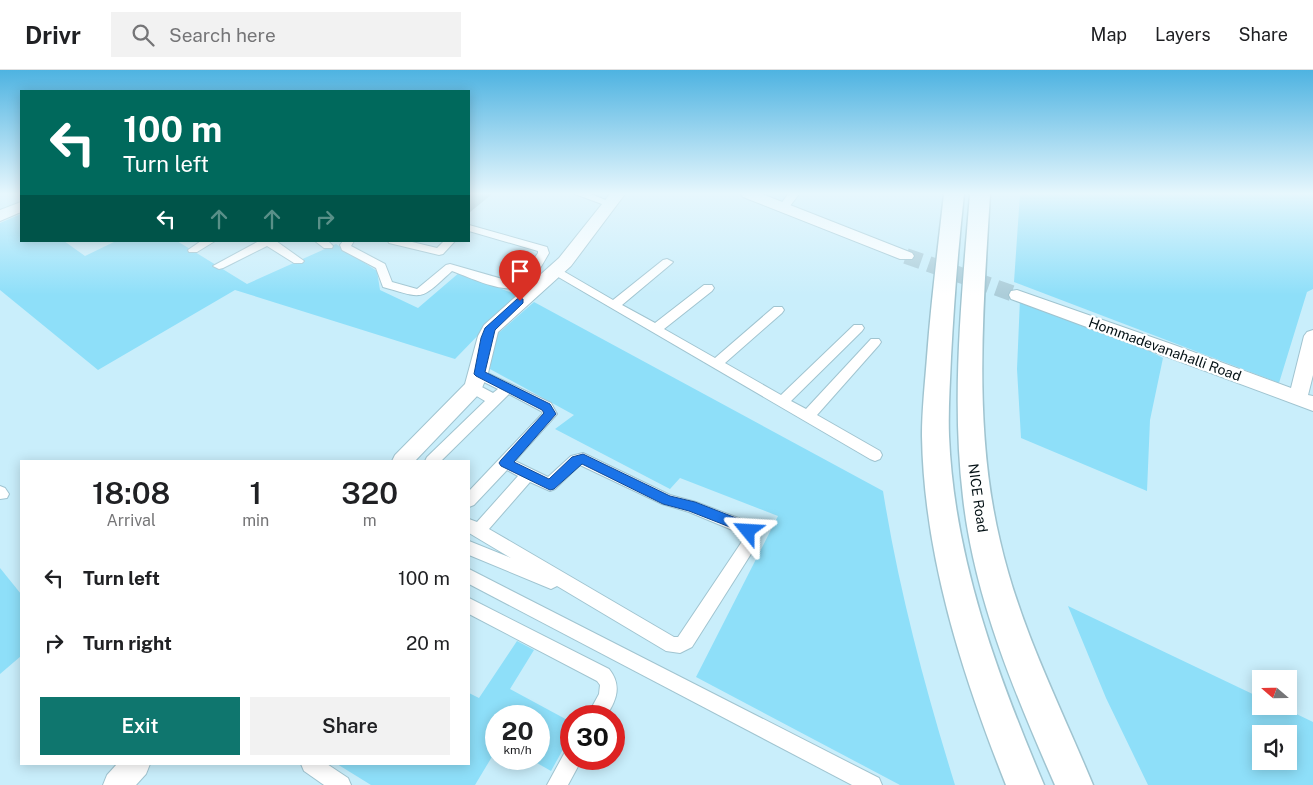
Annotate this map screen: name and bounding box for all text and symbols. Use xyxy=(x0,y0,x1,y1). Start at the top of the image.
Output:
search box xyxy=(111,12,461,57)
text: Drivr xyxy=(25,21,81,49)
icon: search xyxy=(129,21,157,49)
text: Search here xyxy=(169,24,276,46)
text: Map xyxy=(1091,24,1127,45)
text: Layers xyxy=(1155,24,1211,45)
text: Share xyxy=(1239,24,1288,45)
text: 100 m xyxy=(123,109,222,150)
icon: left xyxy=(40,110,105,175)
text: Turn left xyxy=(123,151,209,177)
icon: left xyxy=(152,205,180,233)
icon: ahead xyxy=(205,205,233,233)
icon: ahead xyxy=(258,205,286,233)
icon: right xyxy=(311,205,339,233)
pin xyxy=(499,250,541,301)
icon: arrive xyxy=(506,257,534,285)
street label: Hommadevanahalli Road xyxy=(1087,314,1243,384)
street label: NICE Road xyxy=(965,463,991,533)
text: 18:08 xyxy=(92,475,170,511)
text: 1 xyxy=(249,475,262,511)
text: 320 xyxy=(341,475,398,511)
position arrow xyxy=(721,504,773,556)
text: Arrival xyxy=(106,511,156,530)
text: min xyxy=(242,511,269,530)
text: m xyxy=(363,511,377,530)
icon: left xyxy=(40,564,68,592)
text: Turn left xyxy=(83,567,160,589)
text: 100 m xyxy=(398,567,450,589)
icon: right xyxy=(40,629,68,657)
text: Turn right xyxy=(83,632,172,654)
text: 20 m xyxy=(406,632,450,654)
north arrow xyxy=(1252,670,1298,715)
map controls xyxy=(1252,670,1297,770)
button: Exit xyxy=(40,697,240,755)
button: Share xyxy=(250,697,450,755)
speed limit sign: 30 xyxy=(560,705,625,770)
text: 20 xyxy=(502,716,534,746)
button: sound xyxy=(1252,725,1297,770)
text: km/h xyxy=(503,743,532,757)

